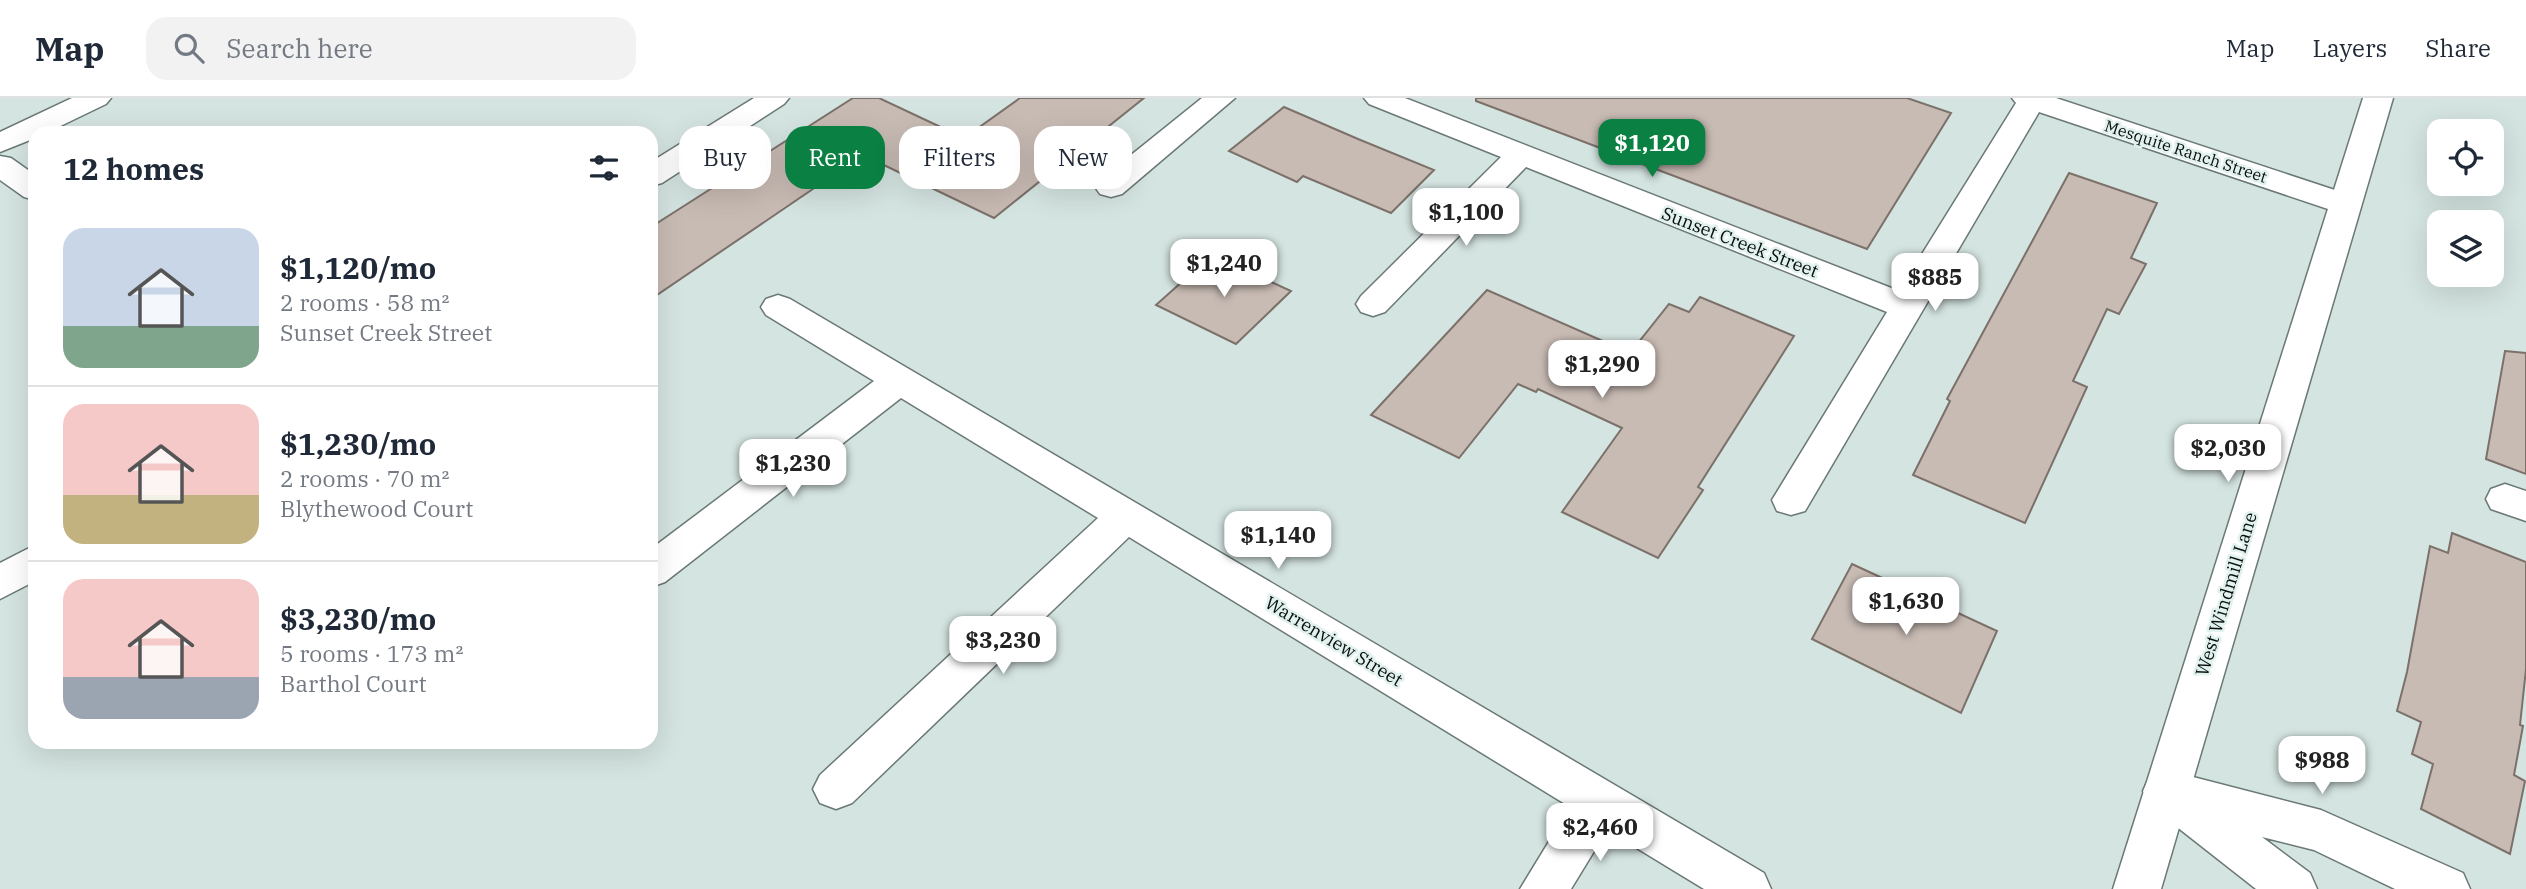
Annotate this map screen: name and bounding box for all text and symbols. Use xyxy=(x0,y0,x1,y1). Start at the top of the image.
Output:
search box xyxy=(146,17,636,80)
text: Map xyxy=(35,27,104,70)
icon: search xyxy=(170,29,208,67)
text: Search here xyxy=(226,31,373,65)
text: Map xyxy=(2226,32,2274,64)
text: Layers xyxy=(2312,32,2387,64)
text: Share xyxy=(2425,32,2491,64)
street label: Mesquite Ranch Street xyxy=(2102,115,2270,187)
map controls xyxy=(2427,119,2504,287)
button: locate xyxy=(2427,119,2504,196)
pin: $1,120 xyxy=(1595,120,1709,179)
chip: Buy xyxy=(679,126,771,189)
chip: Rent xyxy=(785,126,885,189)
chip: Filters xyxy=(899,126,1020,189)
chip: New xyxy=(1034,126,1132,189)
text: $1,120 xyxy=(1614,127,1690,157)
text: 12 homes xyxy=(63,149,204,188)
icon: filters xyxy=(585,149,623,187)
pin: $1,100 xyxy=(1409,188,1523,248)
text: $1,100 xyxy=(1428,196,1504,226)
street label: Sunset Creek Street xyxy=(1658,201,1822,283)
button: layers xyxy=(2427,210,2504,287)
pin: $1,240 xyxy=(1167,240,1281,299)
text: $1,240 xyxy=(1186,247,1262,277)
text: $1,120/mo xyxy=(280,248,436,287)
pin: $885 xyxy=(1894,254,1976,313)
icon: home xyxy=(119,256,203,340)
text: $885 xyxy=(1907,261,1963,291)
text: 2 rooms · 58 m² xyxy=(280,287,450,317)
text: Sunset Creek Street xyxy=(280,317,492,347)
pin: $1,290 xyxy=(1545,341,1659,400)
text: $1,290 xyxy=(1564,348,1640,378)
text: $1,230/mo xyxy=(280,424,436,463)
pin: $2,030 xyxy=(2171,424,2285,484)
icon: home xyxy=(119,432,203,516)
text: $2,030 xyxy=(2190,432,2266,462)
pin: $1,230 xyxy=(736,440,850,499)
text: $1,230 xyxy=(755,447,831,477)
text: 2 rooms · 70 m² xyxy=(280,463,450,493)
text: Blythewood Court xyxy=(280,493,473,523)
street label: West Windmill Lane xyxy=(2190,509,2262,679)
pin: $1,140 xyxy=(1221,512,1335,571)
text: $1,140 xyxy=(1240,519,1316,549)
pin: $1,630 xyxy=(1849,578,1963,637)
text: $1,630 xyxy=(1868,585,1944,615)
street label: Warrenview Street xyxy=(1261,591,1407,691)
text: $3,230/mo xyxy=(280,599,436,638)
icon: home xyxy=(119,607,203,691)
pin: $3,230 xyxy=(946,616,1060,676)
text: $3,230 xyxy=(965,624,1041,654)
text: 5 rooms · 173 m² xyxy=(280,638,463,668)
text: Barthol Court xyxy=(280,668,427,698)
pin: $988 xyxy=(2281,736,2363,796)
text: $988 xyxy=(2294,744,2350,774)
pin: $2,460 xyxy=(1543,804,1657,863)
text: $2,460 xyxy=(1562,811,1638,841)

